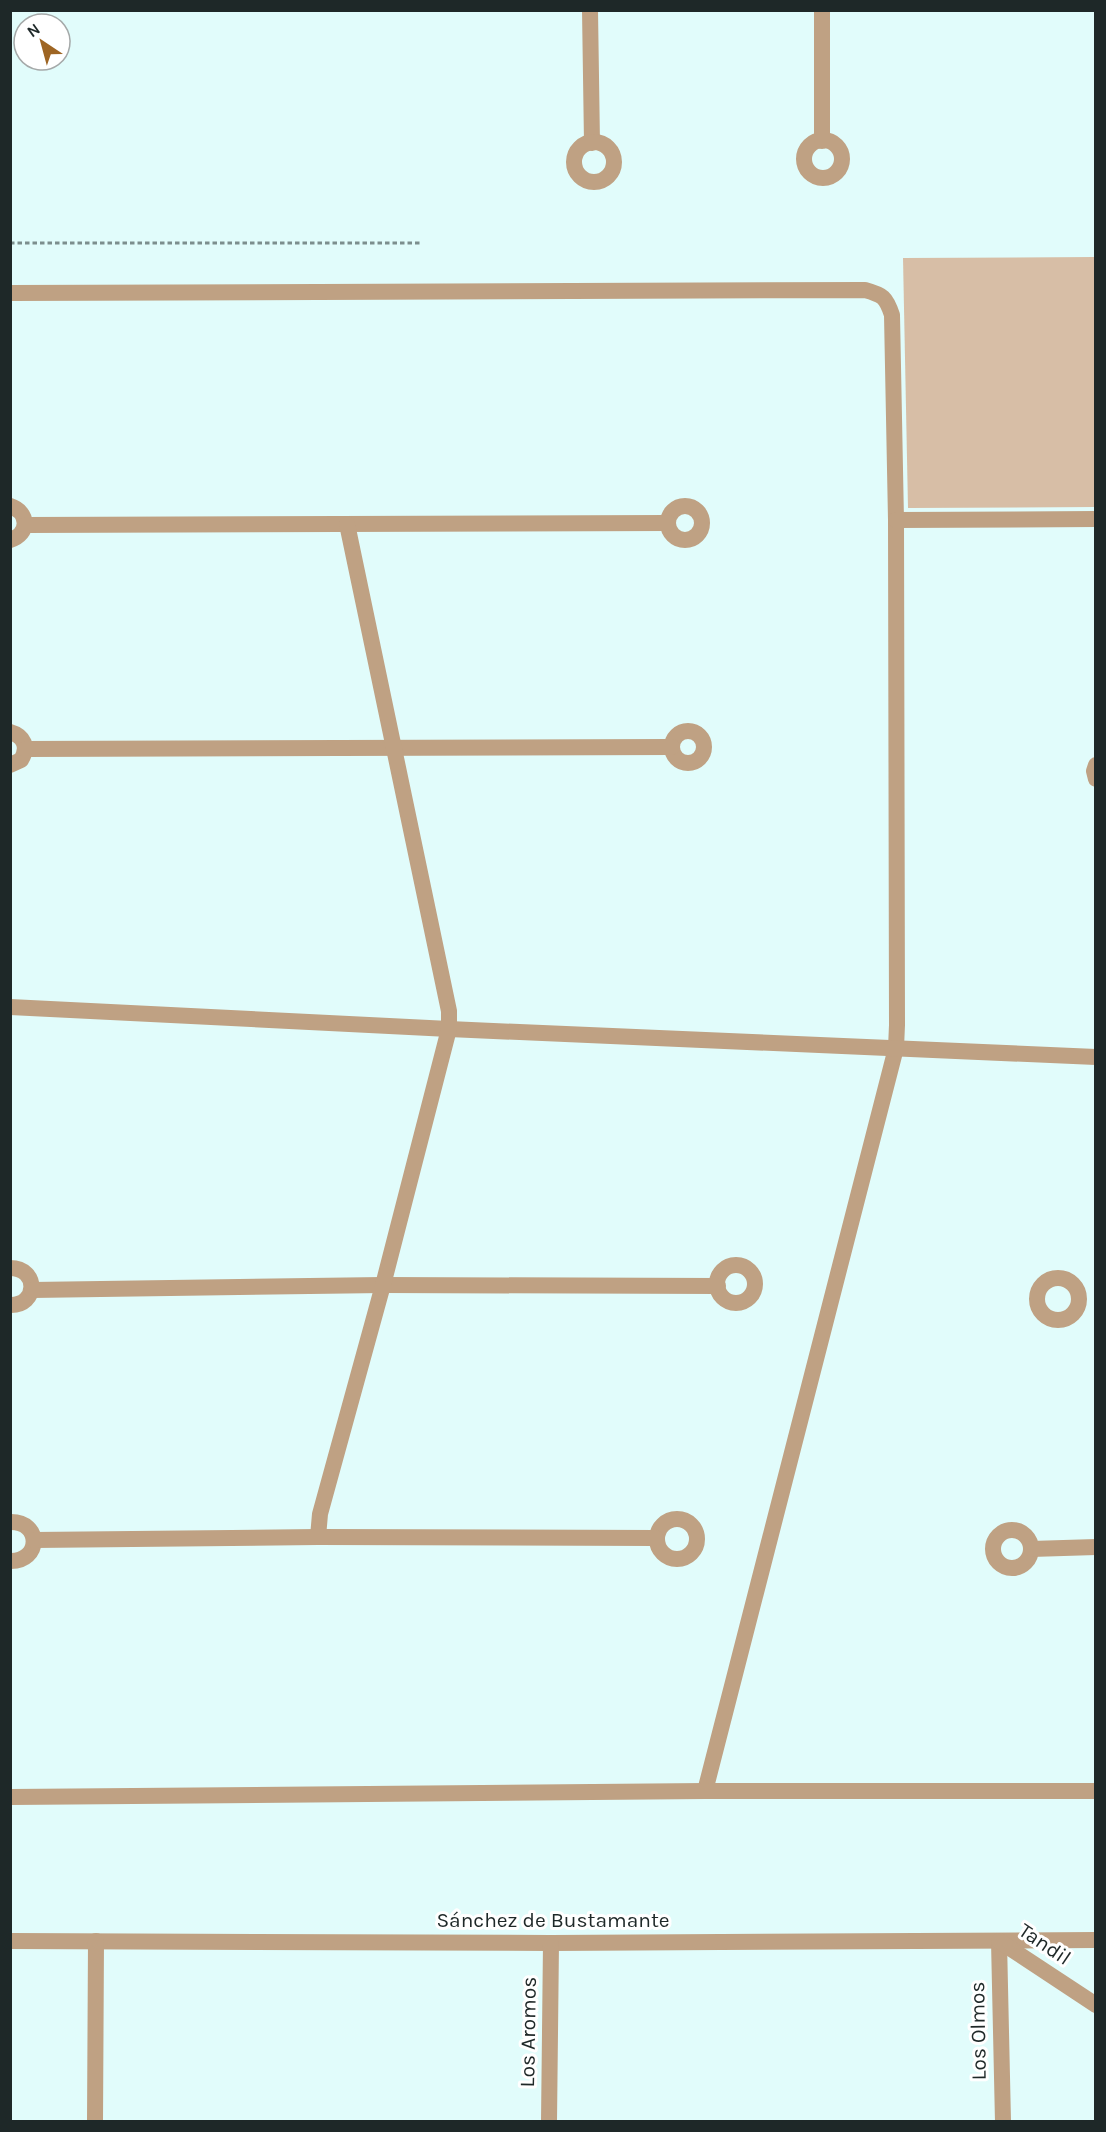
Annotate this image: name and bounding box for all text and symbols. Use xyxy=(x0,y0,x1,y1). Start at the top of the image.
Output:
north arrow xyxy=(12,12,72,72)
text: N xyxy=(23,19,44,41)
street label: Sánchez de Bustamante xyxy=(436,1908,670,1932)
street label: Tandil xyxy=(1014,1918,1076,1970)
street label: Los Aromos xyxy=(515,1976,541,2088)
street label: Los Olmos xyxy=(965,1981,991,2081)

